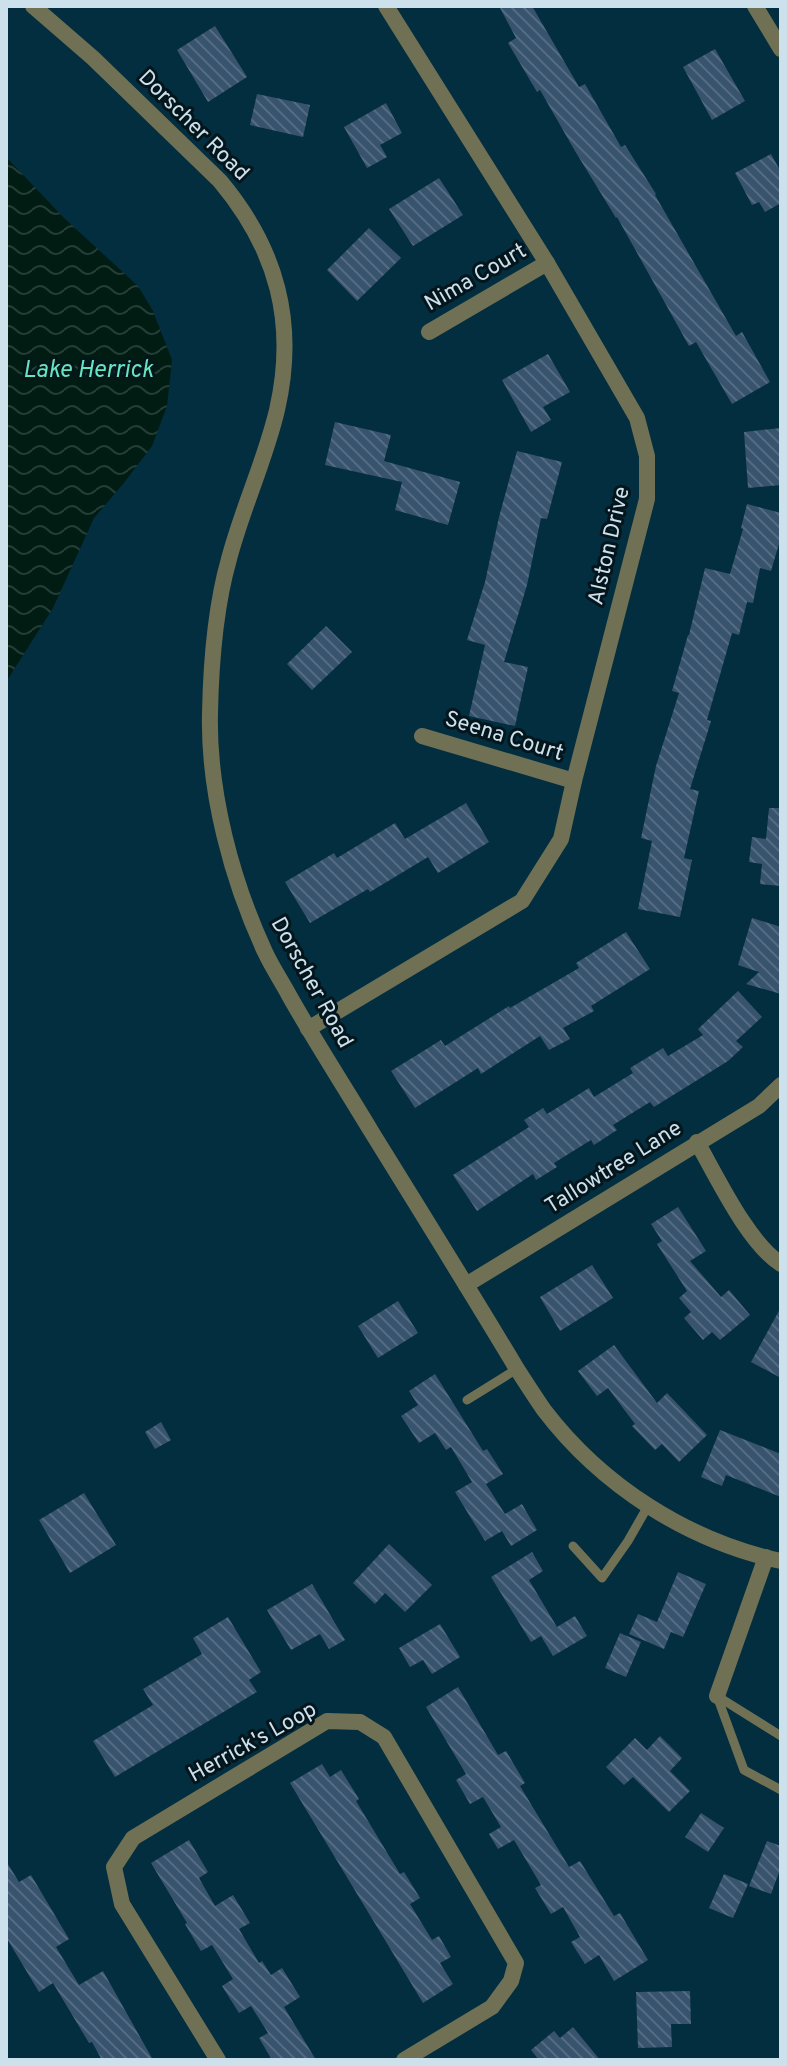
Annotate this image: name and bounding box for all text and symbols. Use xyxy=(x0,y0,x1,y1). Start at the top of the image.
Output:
street label: Dorscher Road xyxy=(132,65,254,187)
street label: Nima Court xyxy=(420,238,532,318)
water label: Lake Herrick xyxy=(23,356,154,386)
street label: Alston Drive xyxy=(583,484,637,608)
street label: Seena Court xyxy=(441,706,567,768)
street label: Dorscher Road xyxy=(264,913,358,1053)
street label: Tallowtree Lane xyxy=(541,1115,687,1221)
street label: Herrick's Loop xyxy=(184,1697,322,1789)

